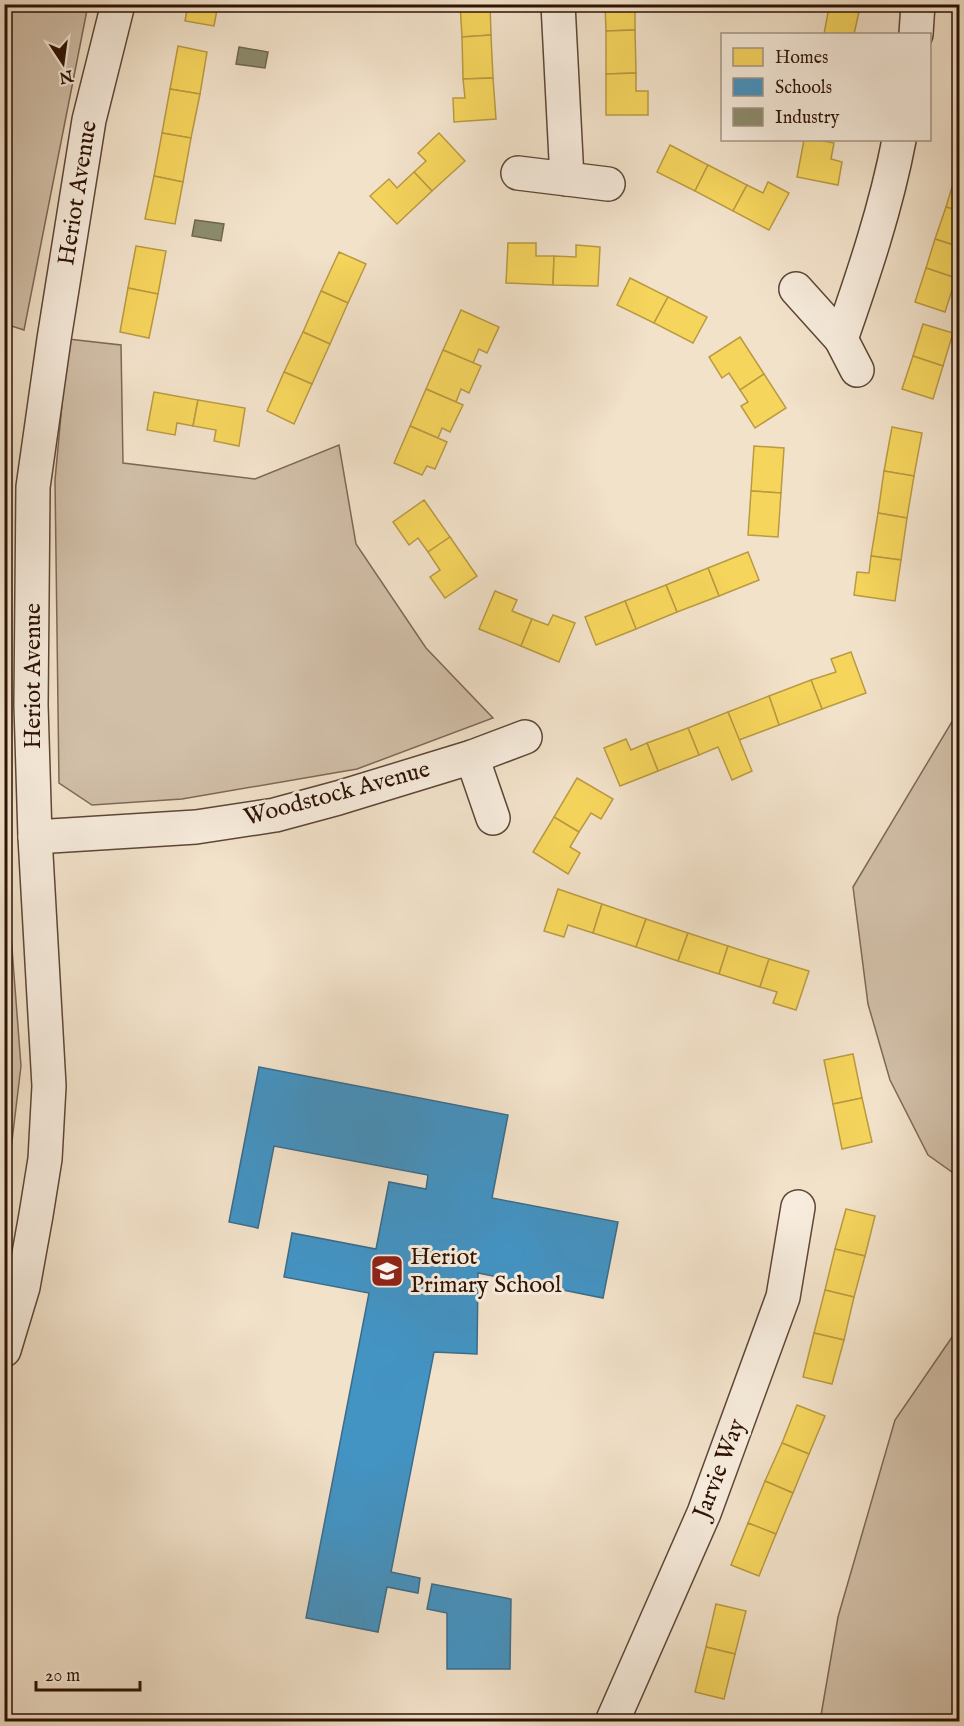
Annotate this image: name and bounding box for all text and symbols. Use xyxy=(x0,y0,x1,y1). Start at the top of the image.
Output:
north arrow xyxy=(33,33,93,93)
legend xyxy=(721,33,931,141)
text: Homes xyxy=(775,47,828,70)
text: N xyxy=(57,64,76,87)
text: Schools xyxy=(775,77,832,100)
text: Industry xyxy=(775,107,839,130)
street label: Heriot Avenue xyxy=(51,118,105,268)
street label: Heriot Avenue xyxy=(18,603,49,749)
street label: Woodstock Avenue xyxy=(240,754,434,834)
place label: Heriot Primary School xyxy=(410,1242,562,1301)
school or university icon: Heriot Primary School xyxy=(369,1253,405,1289)
street label: Jarvie Way xyxy=(686,1414,753,1526)
scale bar xyxy=(36,1654,140,1692)
text: 20 m xyxy=(45,1665,80,1688)

